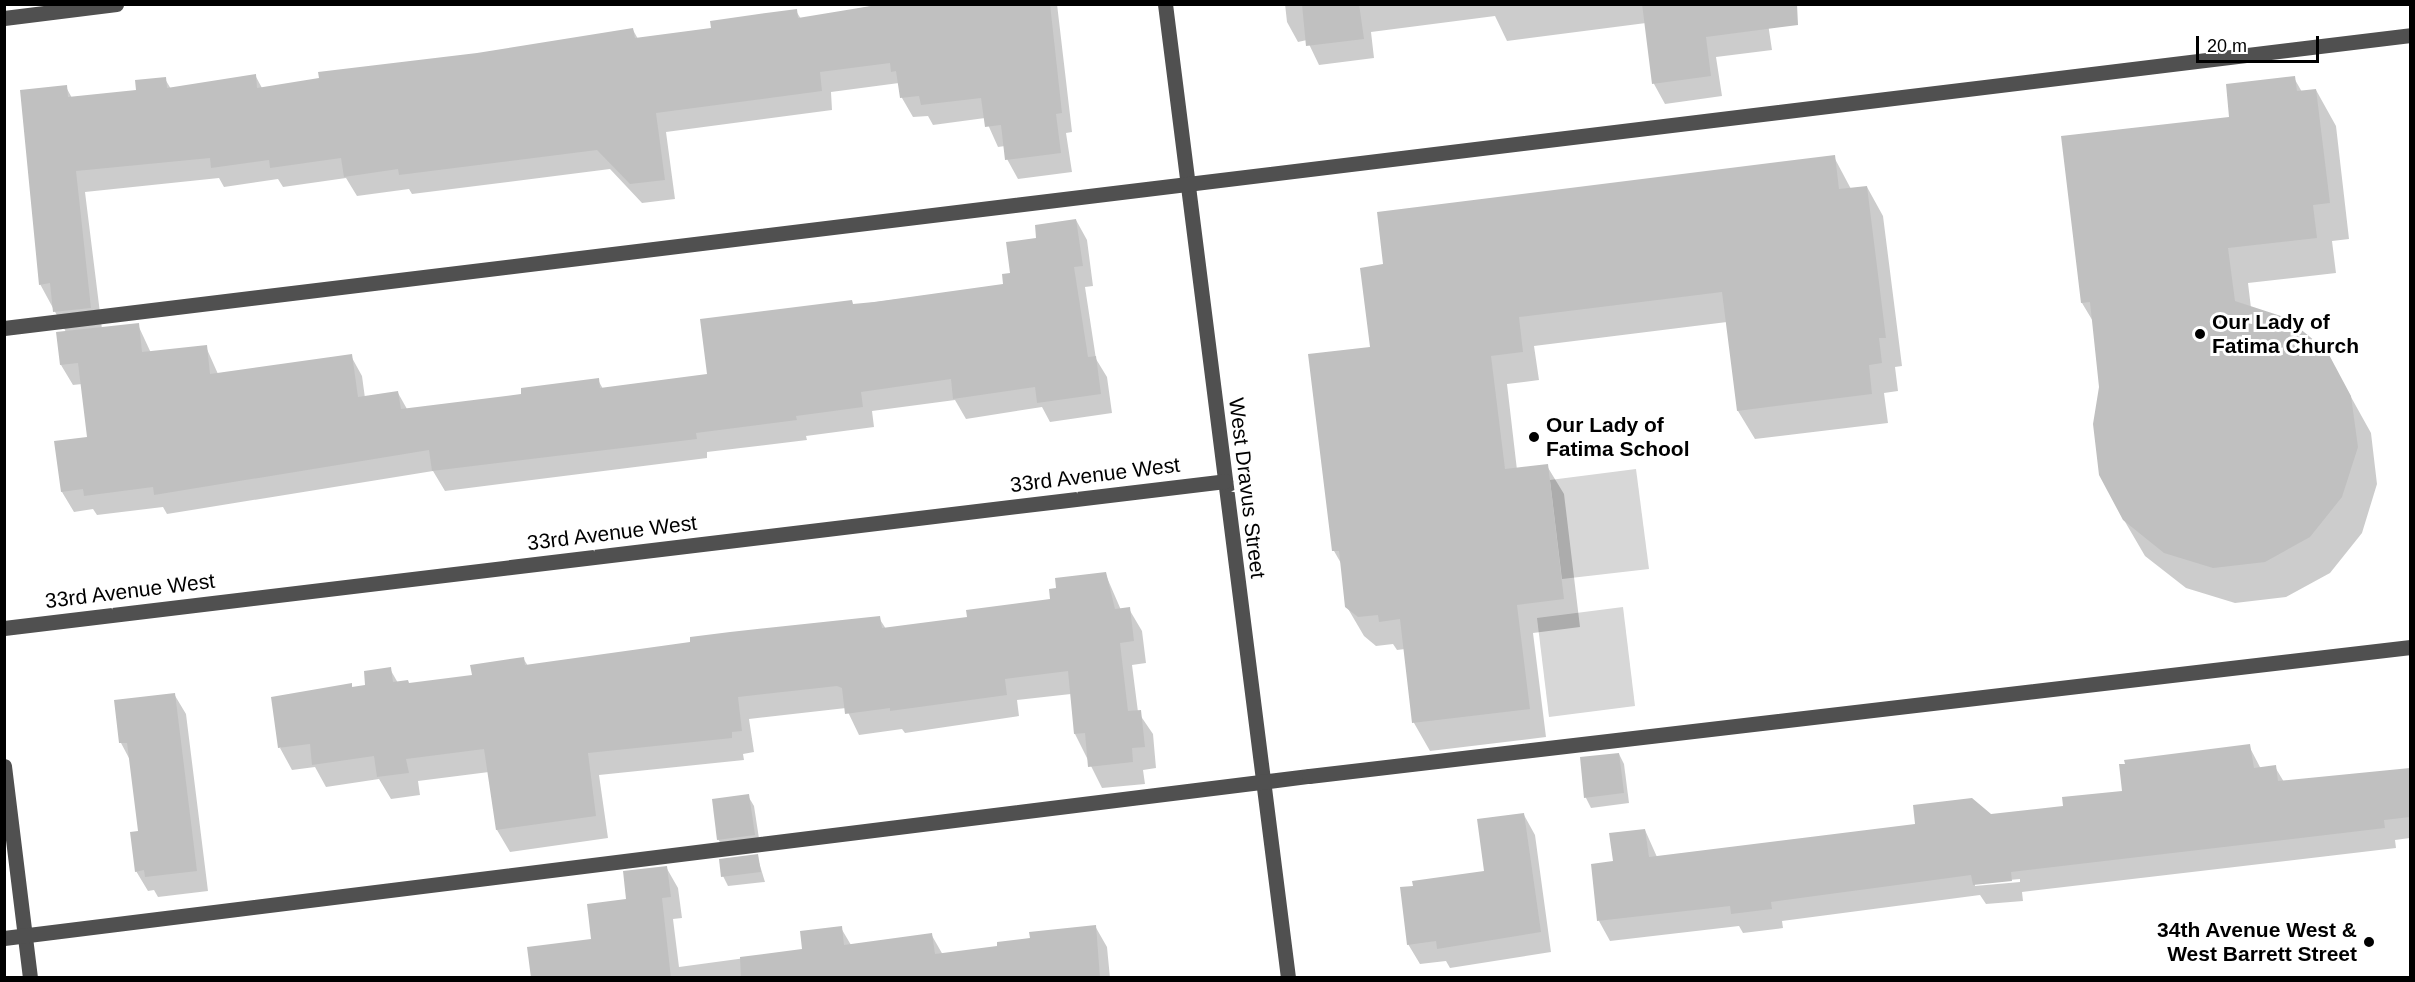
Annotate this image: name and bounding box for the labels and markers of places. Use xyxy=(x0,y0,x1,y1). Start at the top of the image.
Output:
place label: Our Lady of Fatima Church xyxy=(2212,309,2359,359)
marker: Our Lady of Fatima Church xyxy=(2193,327,2207,341)
place label: Our Lady of Fatima School xyxy=(1546,412,1690,462)
marker: Our Lady of Fatima School xyxy=(1527,430,1541,444)
place label: 34th Avenue West & West Barrett Street xyxy=(2156,917,2357,967)
marker: 34th Avenue West & West Barrett Street xyxy=(2362,935,2376,949)

